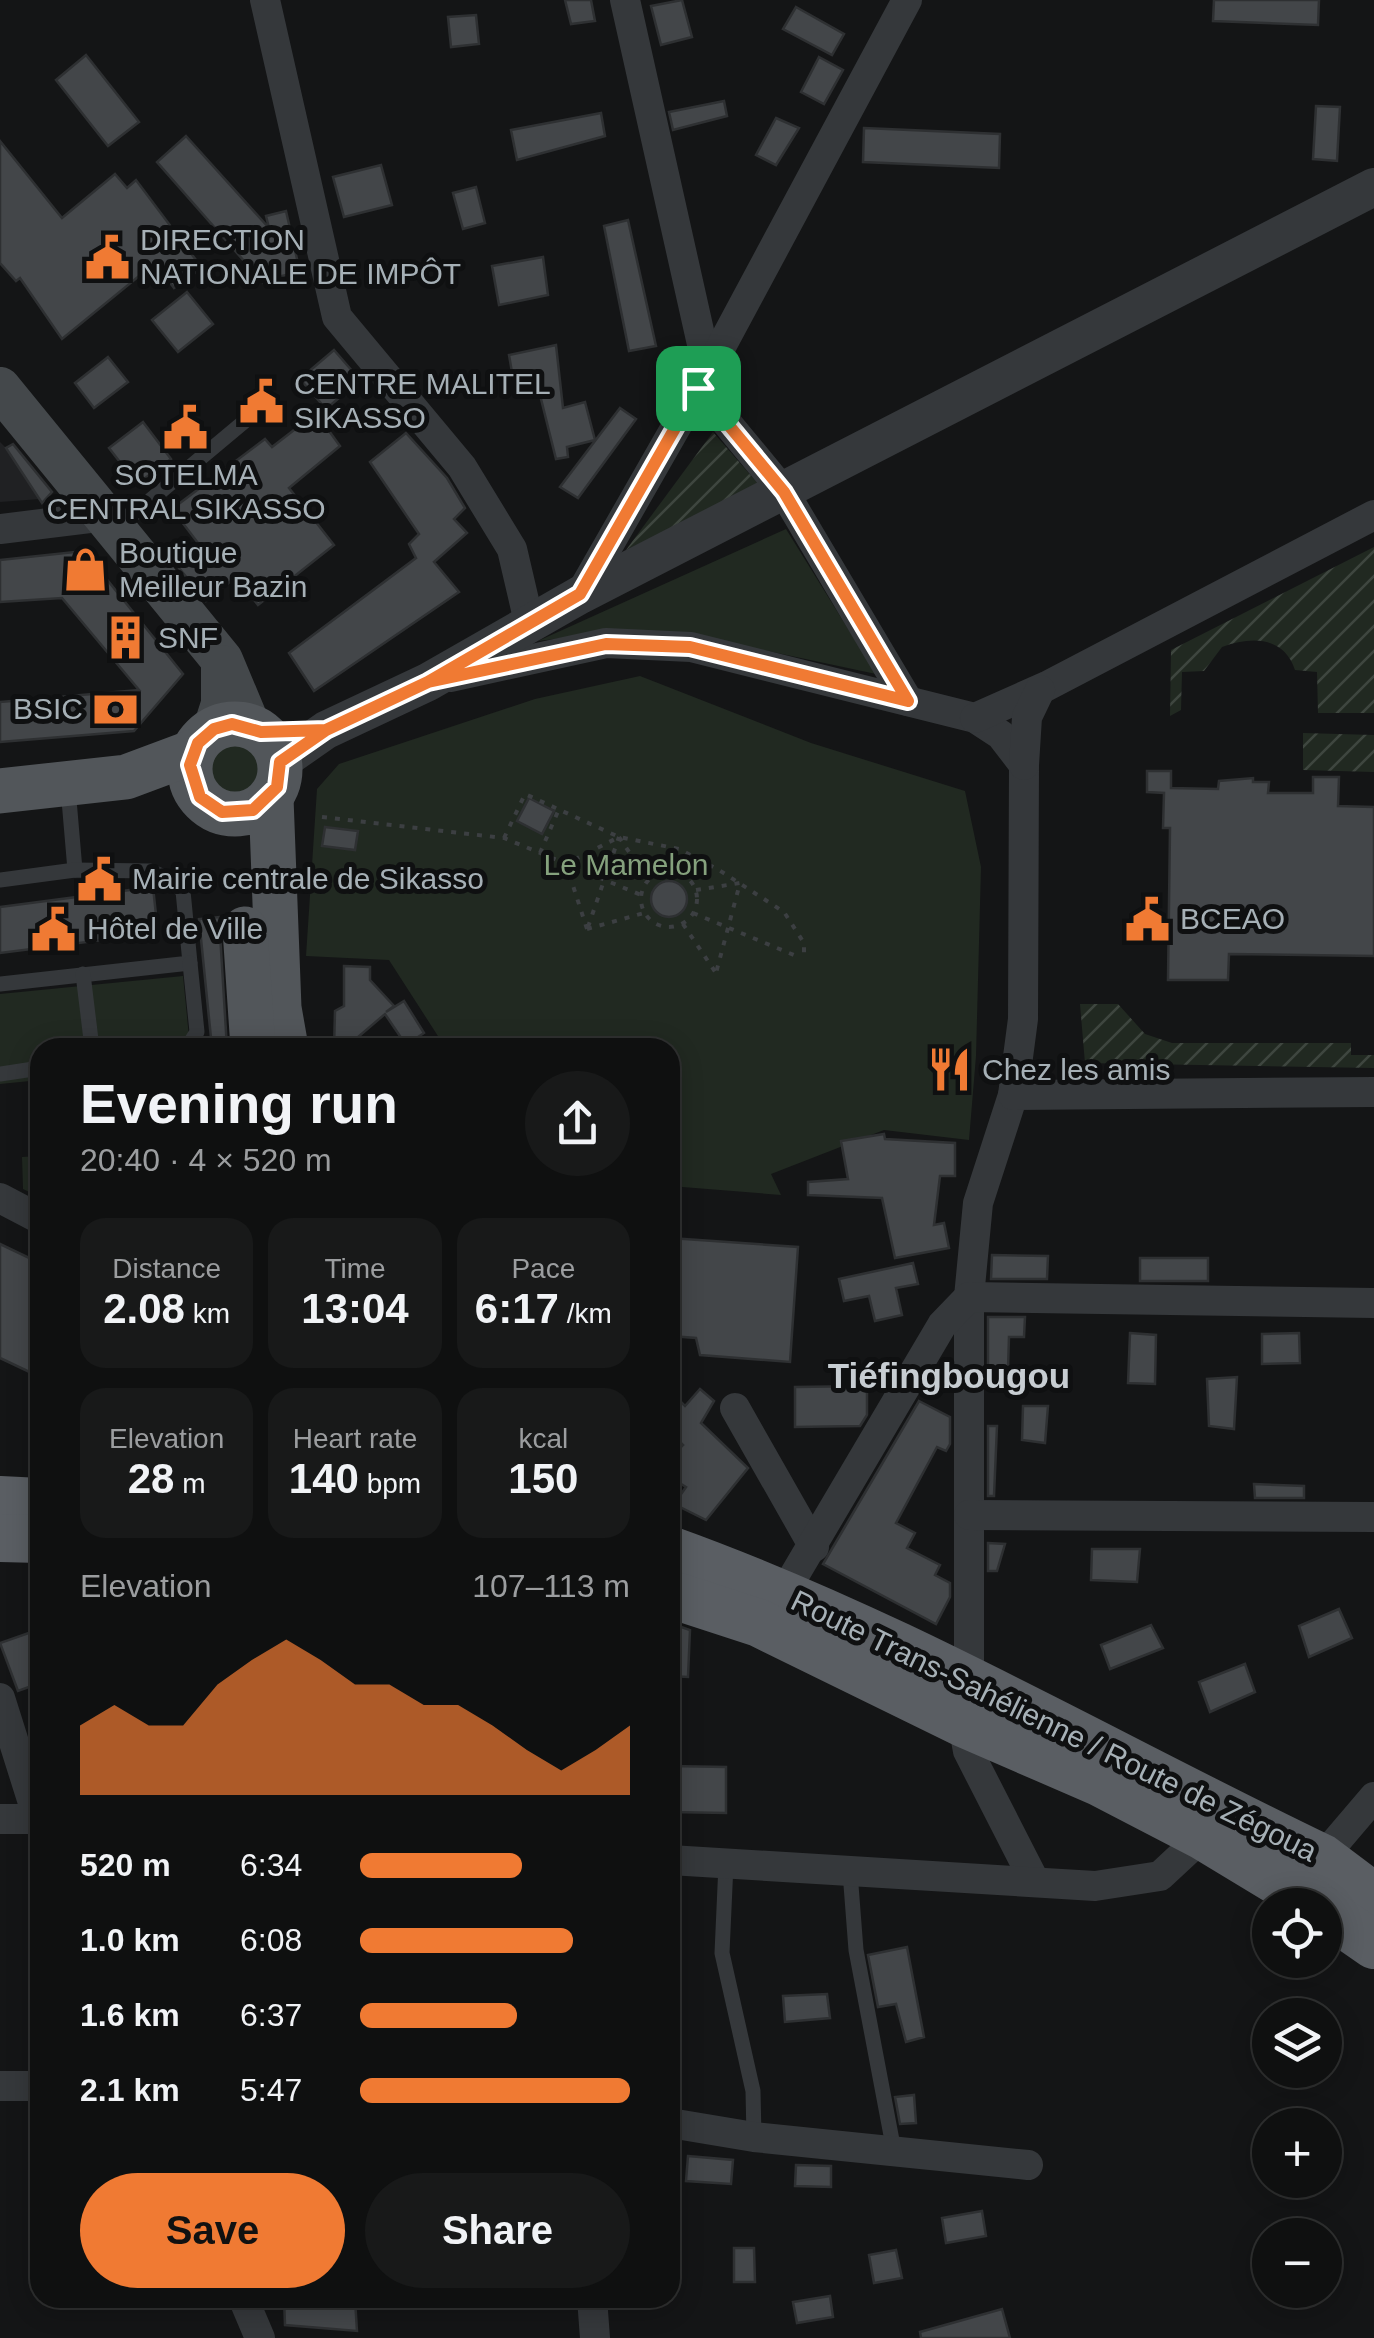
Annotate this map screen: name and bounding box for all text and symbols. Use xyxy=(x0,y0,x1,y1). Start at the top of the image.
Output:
place label: DIRECTION NATIONALE DE IMPÔT xyxy=(140,223,461,290)
public building icon: DIRECTION NATIONALE DE IMPÔT xyxy=(83,233,131,281)
pin xyxy=(656,346,741,431)
icon: arrive xyxy=(671,361,726,416)
place label: CENTRE MALITEL SIKASSO xyxy=(294,367,551,434)
public building icon: CENTRE MALITEL SIKASSO xyxy=(237,377,285,425)
public building icon: SOTELMA CENTRAL SIKASSO xyxy=(162,404,210,452)
place label: SOTELMA CENTRAL SIKASSO xyxy=(47,458,325,525)
place label: Boutique Meilleur Bazin xyxy=(119,536,307,603)
shop icon: Boutique Meilleur Bazin xyxy=(62,546,110,594)
building icon: SNF xyxy=(101,614,149,662)
place label: SNF xyxy=(158,621,218,654)
bank icon: BSIC xyxy=(92,685,140,733)
place label: BSIC xyxy=(13,692,83,725)
park label: Le Mamelon xyxy=(543,848,709,881)
public building icon: Mairie centrale de Sikasso xyxy=(75,855,123,903)
place label: Mairie centrale de Sikasso xyxy=(132,862,484,895)
public building icon: BCEAO xyxy=(1123,895,1171,943)
place label: BCEAO xyxy=(1180,902,1285,935)
public building icon: Hôtel de Ville xyxy=(30,905,78,953)
place label: Hôtel de Ville xyxy=(87,912,263,945)
restaurant icon: Chez les amis xyxy=(925,1046,973,1094)
place label: Chez les amis xyxy=(982,1053,1170,1086)
button: share xyxy=(525,1071,630,1176)
text: Evening run xyxy=(80,1073,398,1135)
text: 20:40 · 4 × 520 m xyxy=(80,1142,332,1178)
text: Distance xyxy=(112,1253,221,1284)
text: Time xyxy=(324,1253,386,1284)
text: Pace xyxy=(511,1253,575,1284)
text: 2.08 xyxy=(103,1285,185,1332)
text: 13:04 xyxy=(301,1285,409,1332)
text: 6:17 xyxy=(475,1285,559,1332)
text: km xyxy=(185,1298,230,1329)
text: /km xyxy=(559,1298,612,1329)
district label: Tiéfingbougou xyxy=(828,1356,1070,1395)
text: Elevation xyxy=(109,1423,224,1454)
text: Heart rate xyxy=(293,1423,417,1454)
text: kcal xyxy=(518,1423,568,1454)
text: 28 xyxy=(128,1455,174,1502)
text: 140 xyxy=(289,1455,359,1502)
text: 150 xyxy=(508,1455,578,1502)
text: m xyxy=(174,1468,206,1499)
text: bpm xyxy=(359,1468,421,1499)
text: Elevation xyxy=(80,1568,212,1604)
text: 107–113 m xyxy=(472,1568,630,1604)
street label: Route Trans-Sahélienne / Route de Zégoua xyxy=(786,1584,1323,1868)
text: 520 m xyxy=(80,1847,171,1883)
text: 6:34 xyxy=(240,1847,302,1883)
map controls xyxy=(1252,1888,1342,2308)
button: locate xyxy=(1252,1888,1342,1978)
text: 1.0 km xyxy=(80,1922,180,1958)
text: 6:08 xyxy=(240,1922,302,1958)
text: 1.6 km xyxy=(80,1997,180,2033)
text: 6:37 xyxy=(240,1997,302,2033)
button: layers xyxy=(1252,1998,1342,2088)
text: 2.1 km xyxy=(80,2072,180,2108)
text: 5:47 xyxy=(240,2072,302,2108)
button: + xyxy=(1252,2108,1342,2198)
button: Save xyxy=(80,2173,345,2288)
button: Share xyxy=(365,2173,630,2288)
button: − xyxy=(1252,2218,1342,2308)

